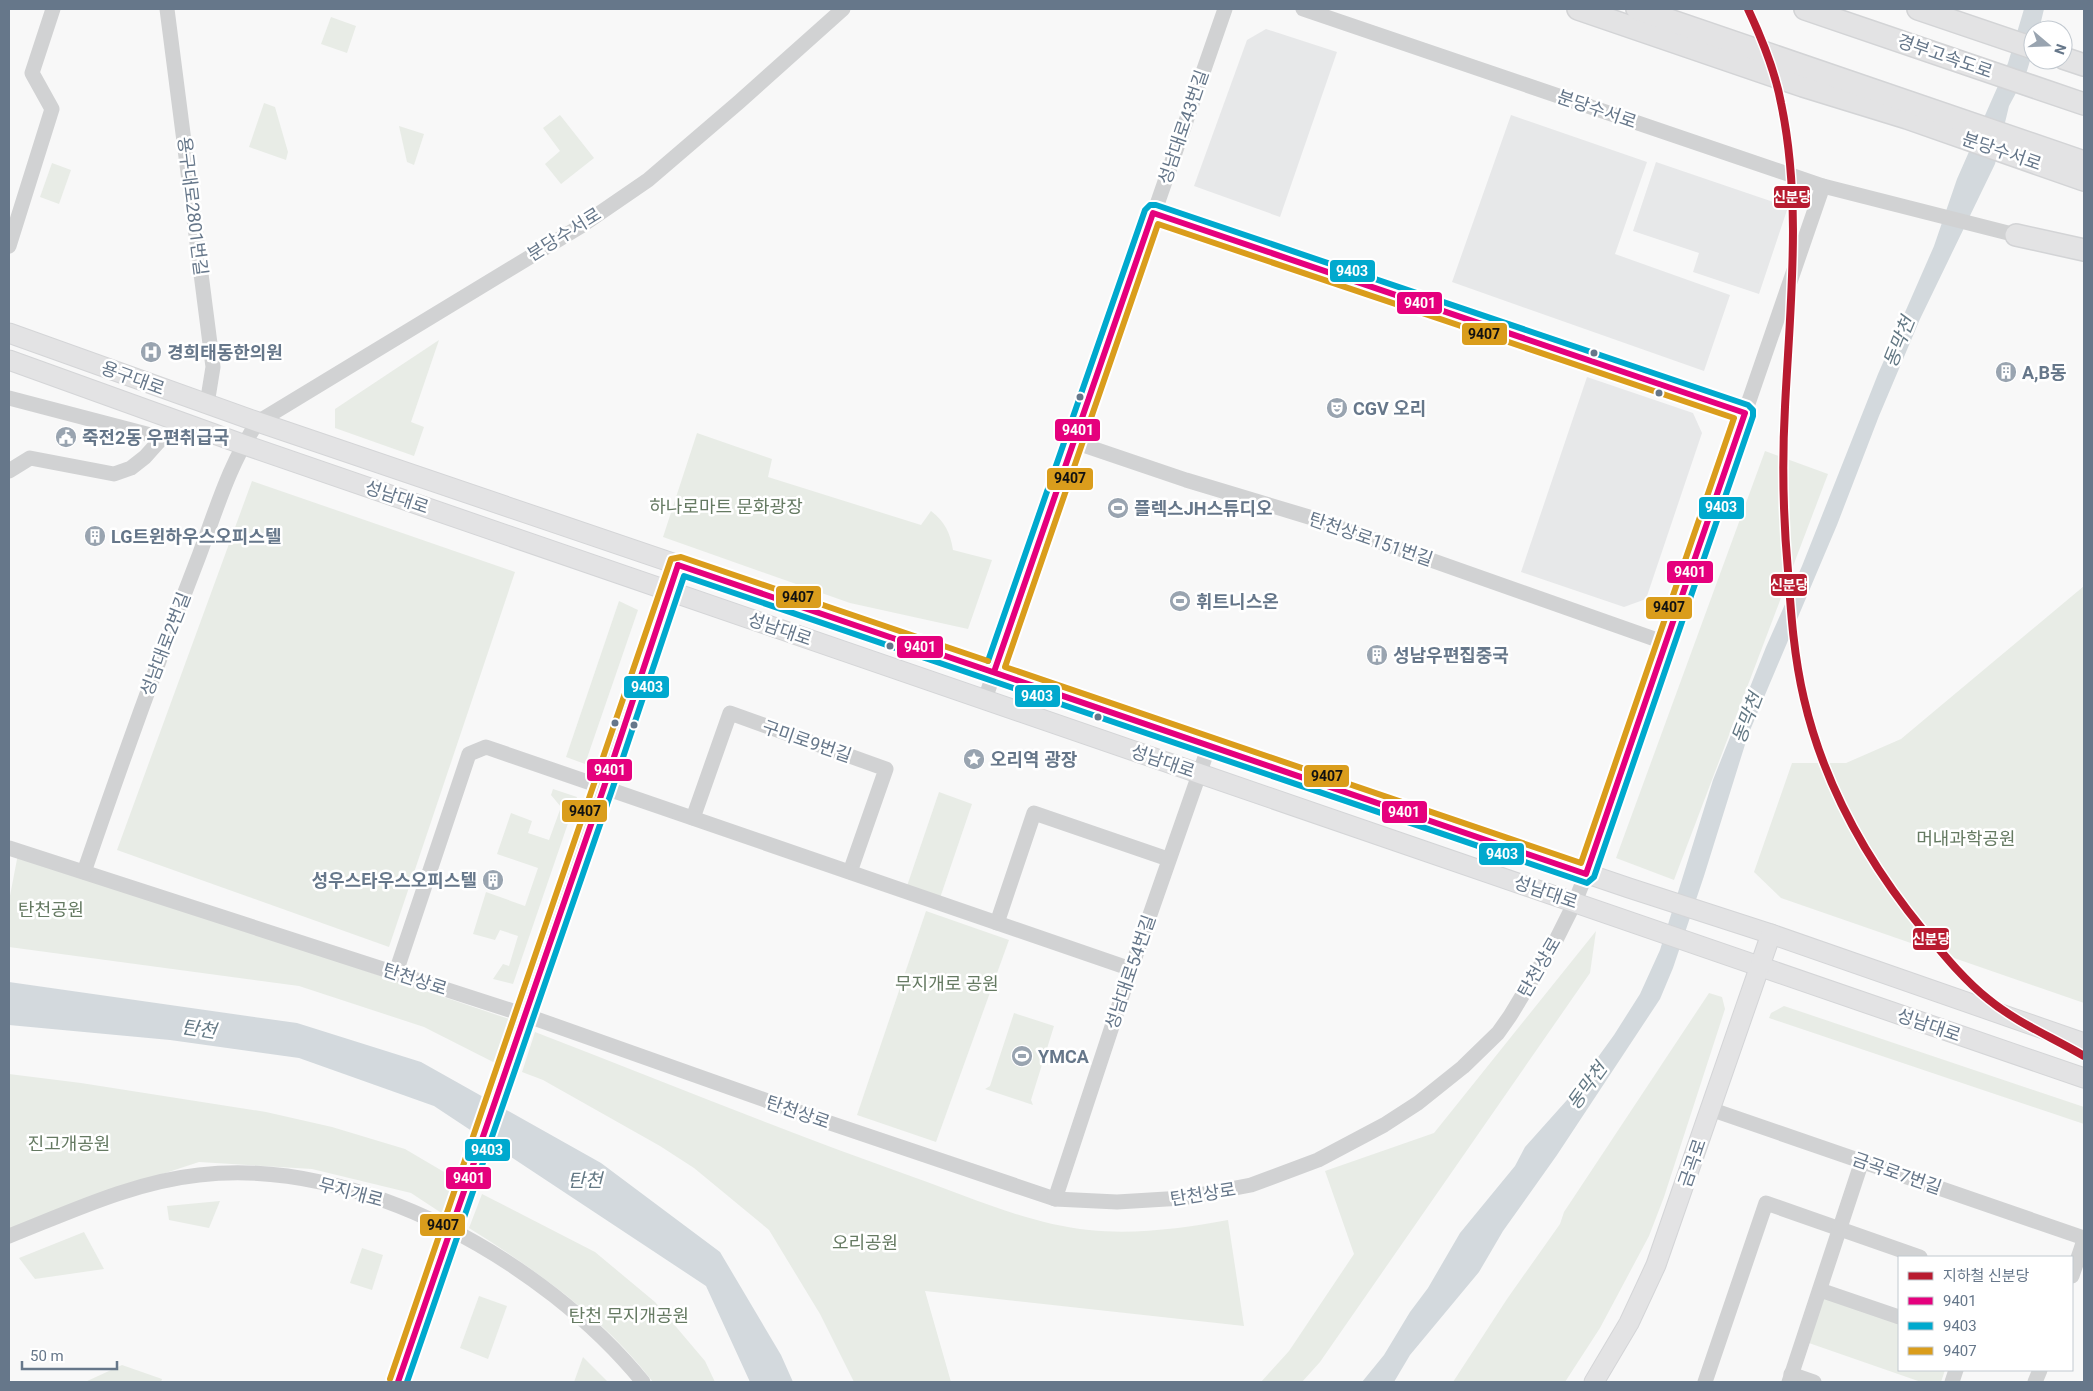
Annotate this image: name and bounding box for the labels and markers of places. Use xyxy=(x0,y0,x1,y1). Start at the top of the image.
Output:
hospital icon: 경희태동한의원 xyxy=(139,340,163,364)
place label: 경희태동한의원 xyxy=(167,342,283,363)
unlabelled marker xyxy=(1589,348,1599,358)
building icon: A,B동 xyxy=(1994,360,2018,384)
place label: A,B동 xyxy=(2022,362,2067,383)
unlabelled marker xyxy=(1654,388,1664,398)
unlabelled marker xyxy=(1075,392,1085,402)
theatre icon: CGV 오리 xyxy=(1325,396,1349,420)
place label: CGV 오리 xyxy=(1353,398,1426,419)
public building icon: 죽전2동 우편취급국 xyxy=(54,425,78,449)
place label: 죽전2동 우편취급국 xyxy=(82,427,229,448)
sports icon: 플렉스JH스튜디오 xyxy=(1106,496,1130,520)
place label: 플렉스JH스튜디오 xyxy=(1134,498,1273,519)
building icon: LG트윈하우스오피스텔 xyxy=(83,524,107,548)
place label: LG트윈하우스오피스텔 xyxy=(111,526,281,547)
sports icon: 휘트니스온 xyxy=(1168,589,1192,613)
place label: 휘트니스온 xyxy=(1196,591,1279,612)
unlabelled marker xyxy=(885,641,895,651)
building icon: 성남우편집중국 xyxy=(1365,643,1389,667)
place label: 성남우편집중국 xyxy=(1393,645,1509,666)
unlabelled marker xyxy=(1093,712,1103,722)
unlabelled marker xyxy=(610,718,620,728)
unlabelled marker xyxy=(629,720,639,730)
place icon: 오리역 광장 xyxy=(962,747,986,771)
place label: 오리역 광장 xyxy=(990,749,1078,770)
building icon: 성우스타우스오피스텔 xyxy=(481,868,505,892)
place label: 성우스타우스오피스텔 xyxy=(311,870,477,891)
sports icon: YMCA xyxy=(1010,1044,1034,1068)
place label: YMCA xyxy=(1038,1046,1090,1067)

